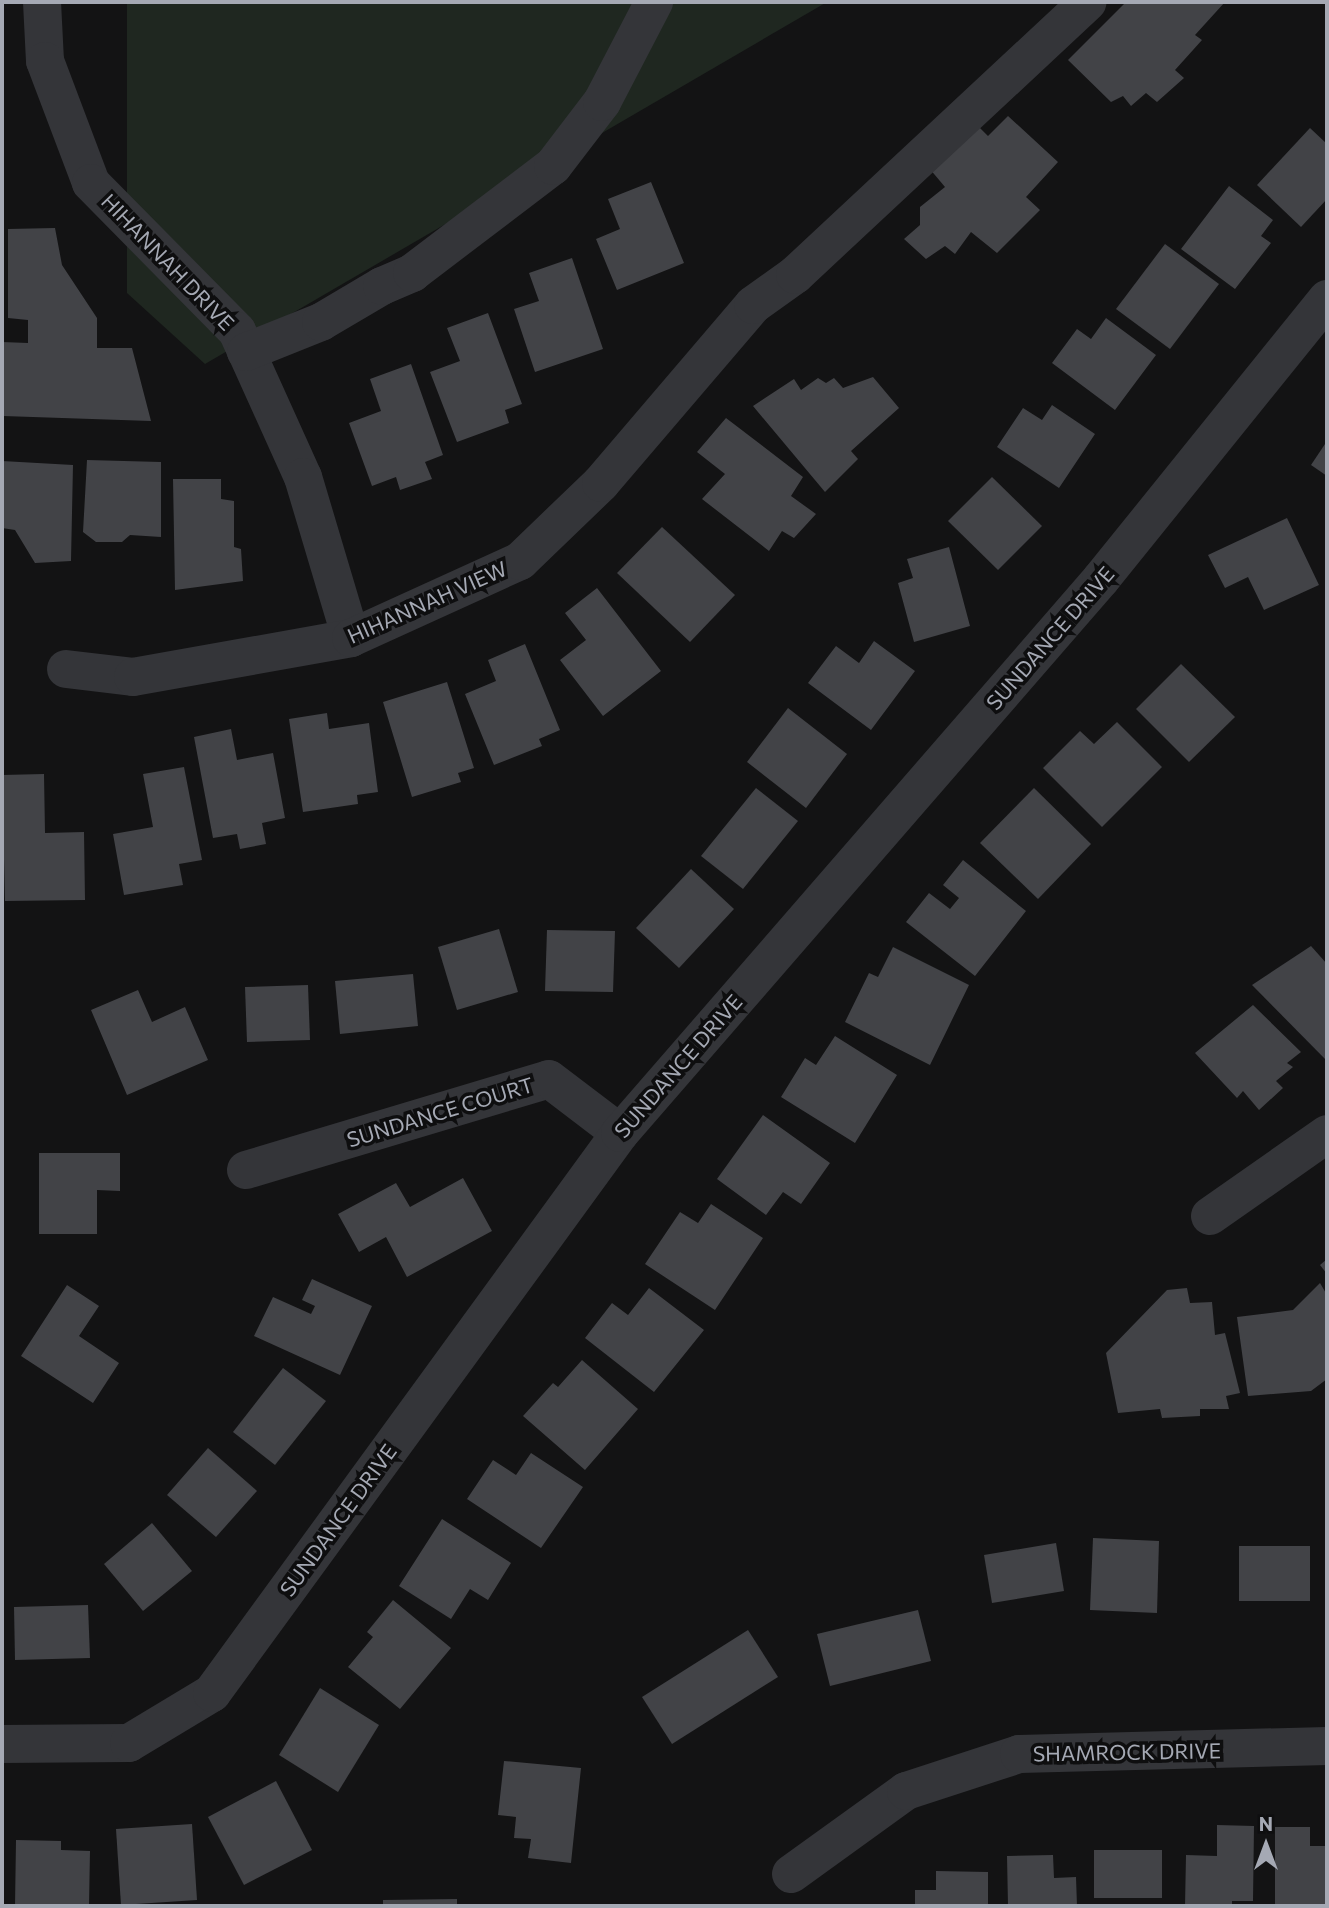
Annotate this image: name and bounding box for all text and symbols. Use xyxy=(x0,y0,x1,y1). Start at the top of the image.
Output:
street label: HIHANNAH DRIVE xyxy=(96,188,240,336)
street label: HIHANNAH VIEW xyxy=(343,556,511,648)
street label: SUNDANCE DRIVE xyxy=(981,561,1119,715)
street label: SUNDANCE DRIVE xyxy=(609,989,747,1143)
street label: SUNDANCE COURT xyxy=(344,1072,536,1152)
street label: SUNDANCE DRIVE xyxy=(274,1439,402,1601)
street label: SHAMROCK DRIVE xyxy=(1033,1738,1221,1766)
north arrow xyxy=(1231,1810,1301,1880)
text: N xyxy=(1259,1812,1273,1835)

